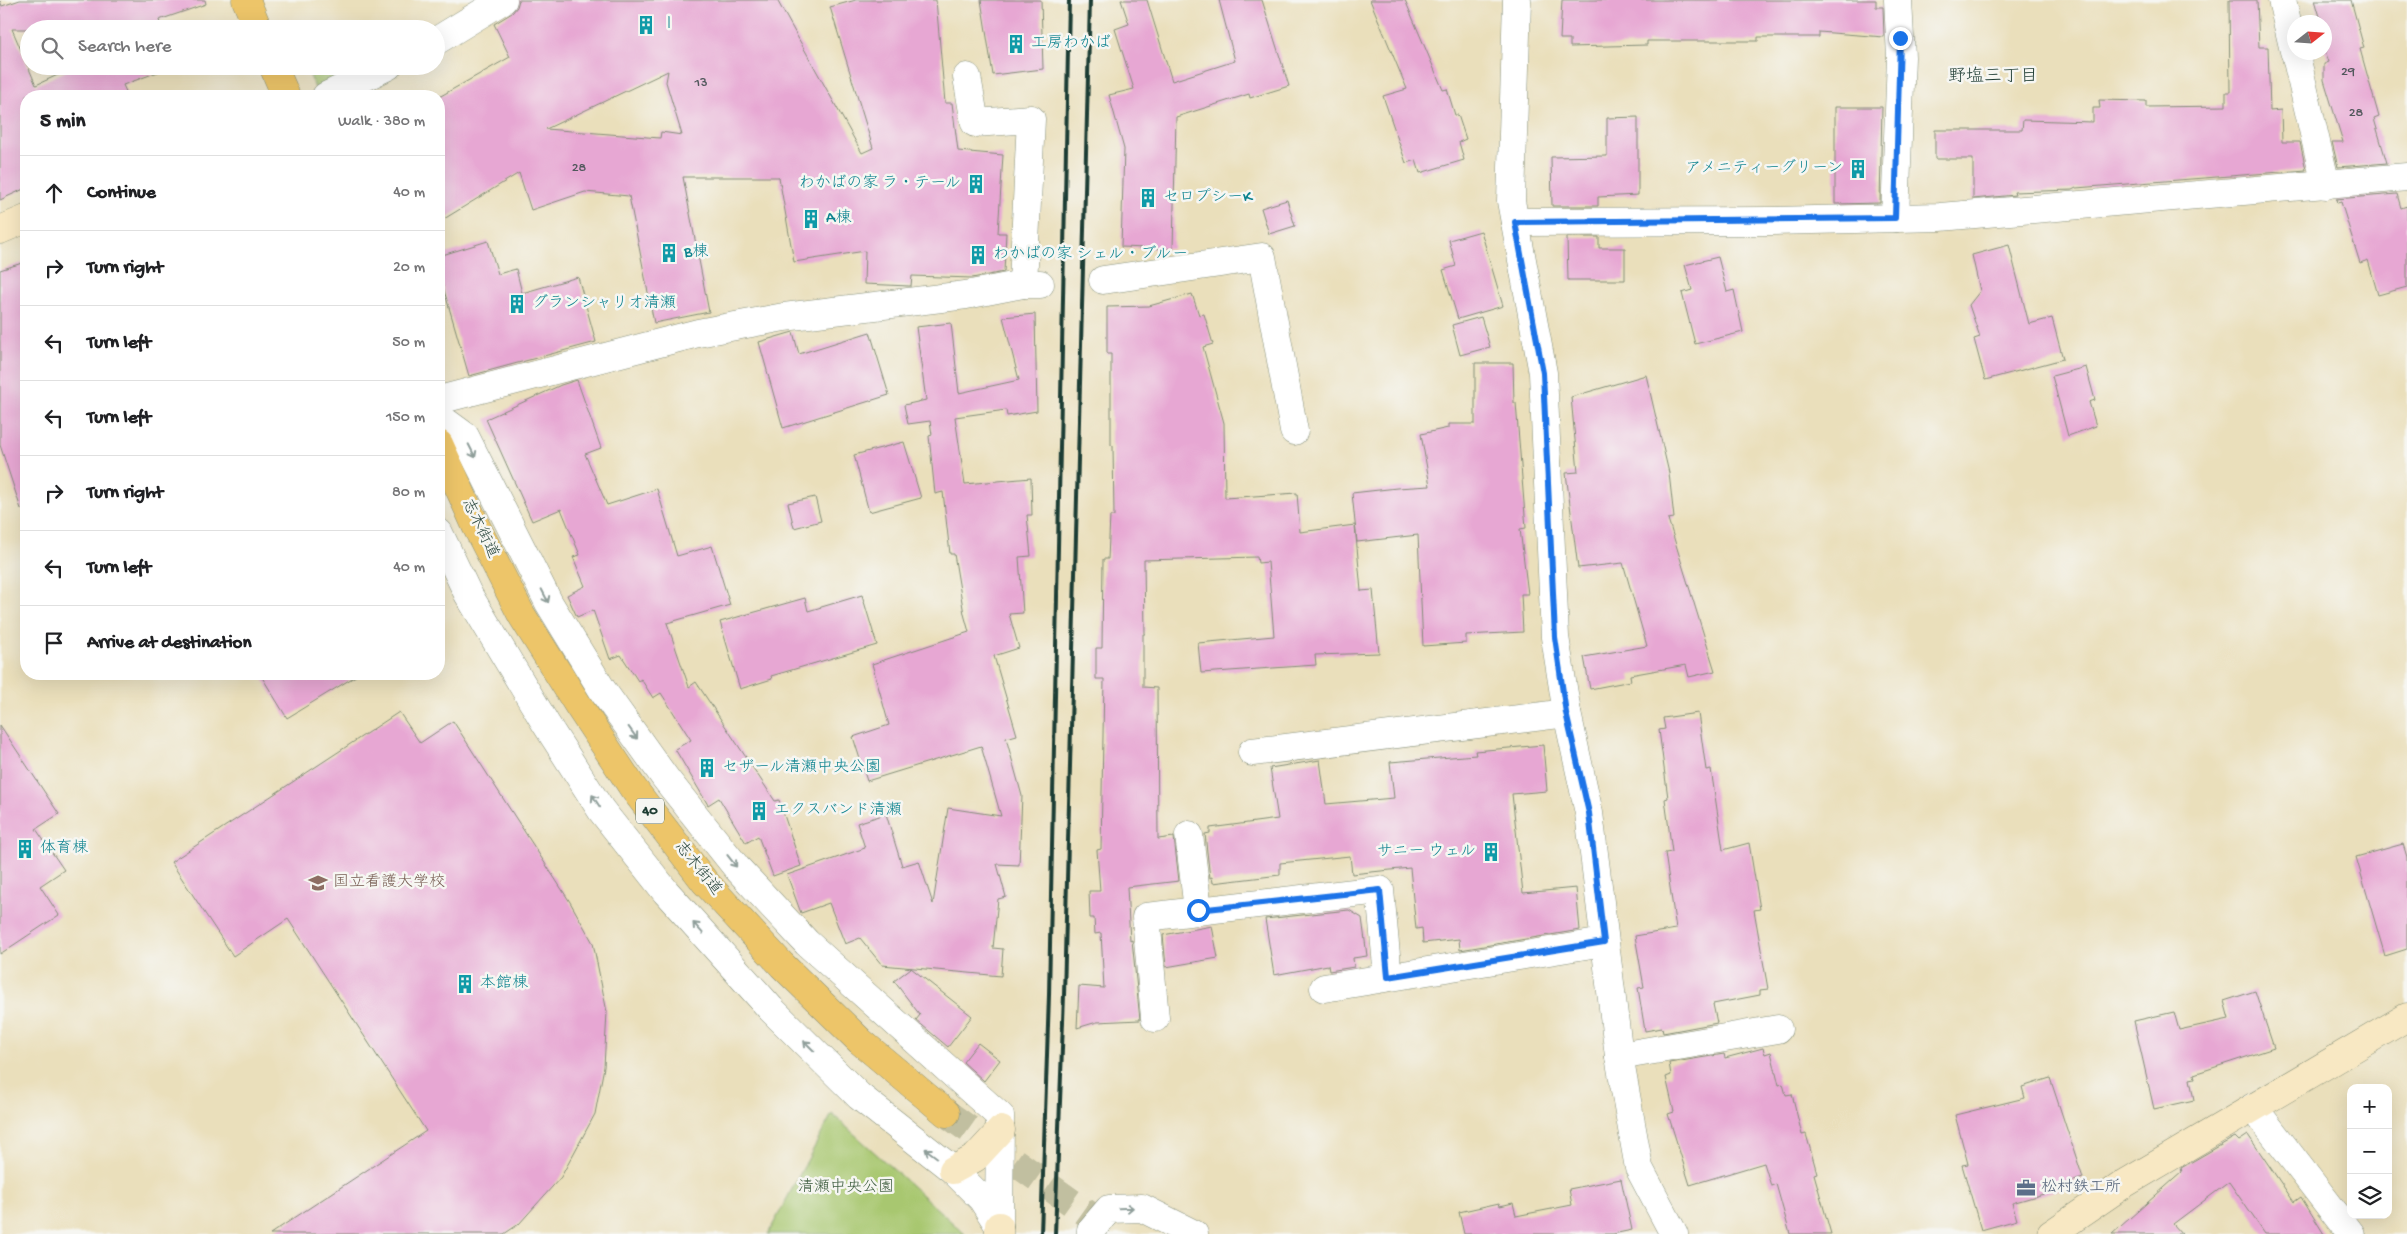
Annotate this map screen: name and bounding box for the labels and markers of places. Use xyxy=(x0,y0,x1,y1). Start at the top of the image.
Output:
building icon: Ⅰ xyxy=(635,14,657,36)
place label: Ⅰ xyxy=(661,16,677,35)
building icon: 工房わかば xyxy=(1005,33,1027,55)
place label: 工房わかば xyxy=(1031,34,1111,54)
building icon: アメニティーグリーン xyxy=(1847,158,1869,180)
place label: アメニティーグリーン xyxy=(1685,159,1843,179)
building icon: わかばの家 ラ・テール xyxy=(965,173,987,195)
place label: わかばの家 ラ・テール xyxy=(799,174,961,194)
building icon: セロプシーK xyxy=(1137,187,1159,209)
place label: セロプシーK xyxy=(1163,188,1254,208)
building icon: A棟 xyxy=(800,208,822,230)
place label: A棟 xyxy=(826,208,851,229)
building icon: B棟 xyxy=(658,242,680,264)
place label: B棟 xyxy=(683,242,708,263)
building icon: わかばの家 シェル・ブルー xyxy=(967,244,989,266)
place label: わかばの家 シェル・ブルー xyxy=(993,245,1188,265)
building icon: グランシャリオ清瀬 xyxy=(506,293,528,315)
place label: グランシャリオ清瀬 xyxy=(532,293,676,314)
building icon: セザール清瀬中央公園 xyxy=(696,757,718,779)
place label: セザール清瀬中央公園 xyxy=(722,757,881,778)
building icon: エクスバンド清瀬 xyxy=(748,800,770,822)
place label: エクスバンド清瀬 xyxy=(774,800,902,821)
building icon: 体育棟 xyxy=(14,838,36,860)
place label: 体育棟 xyxy=(40,838,88,859)
building icon: サニー ウェル xyxy=(1480,841,1502,863)
place label: サニー ウェル xyxy=(1377,843,1476,862)
school or university icon: 国立看護大学校 xyxy=(307,872,329,894)
place label: 国立看護大学校 xyxy=(333,873,445,893)
building icon: 本館棟 xyxy=(454,973,476,995)
place label: 本館棟 xyxy=(480,973,528,994)
office icon: 松村鉄工所 xyxy=(2015,1177,2037,1199)
place label: 松村鉄工所 xyxy=(2041,1178,2121,1198)

